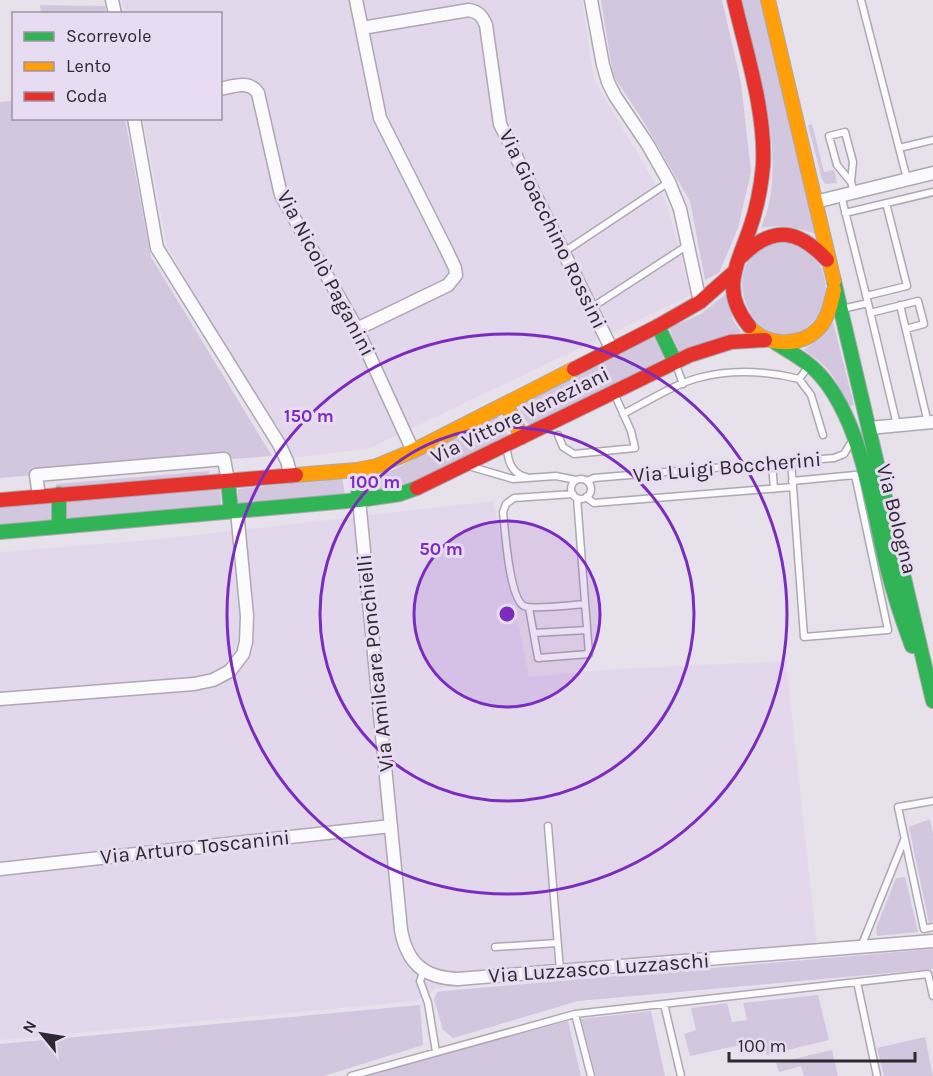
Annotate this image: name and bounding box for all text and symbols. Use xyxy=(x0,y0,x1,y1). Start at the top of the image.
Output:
legend xyxy=(12,12,222,120)
text: Scorrevole xyxy=(66,25,151,47)
text: Lento xyxy=(66,55,111,77)
text: Coda xyxy=(66,85,107,107)
street label: Via Gioacchino Rossini xyxy=(494,125,612,333)
street label: Via Nicolò Paganini xyxy=(272,186,380,360)
street label: Via Vittore Veneziani xyxy=(427,361,613,469)
text: 150 m xyxy=(284,405,334,427)
street label: Via Luigi Boccherini xyxy=(632,447,822,487)
street label: Via Bologna xyxy=(872,461,922,577)
text: 100 m xyxy=(350,471,400,493)
text: 50 m xyxy=(419,538,463,560)
street label: Via Amilcare Ponchielli xyxy=(352,553,398,773)
centre of rings xyxy=(497,604,517,624)
street label: Via Arturo Toscanini xyxy=(99,825,291,869)
street label: Via Luzzasco Luzzaschi xyxy=(488,948,710,988)
north arrow xyxy=(12,1004,72,1064)
text: N xyxy=(18,1017,41,1036)
scale bar xyxy=(729,1025,915,1063)
text: 100 m xyxy=(738,1035,786,1057)

